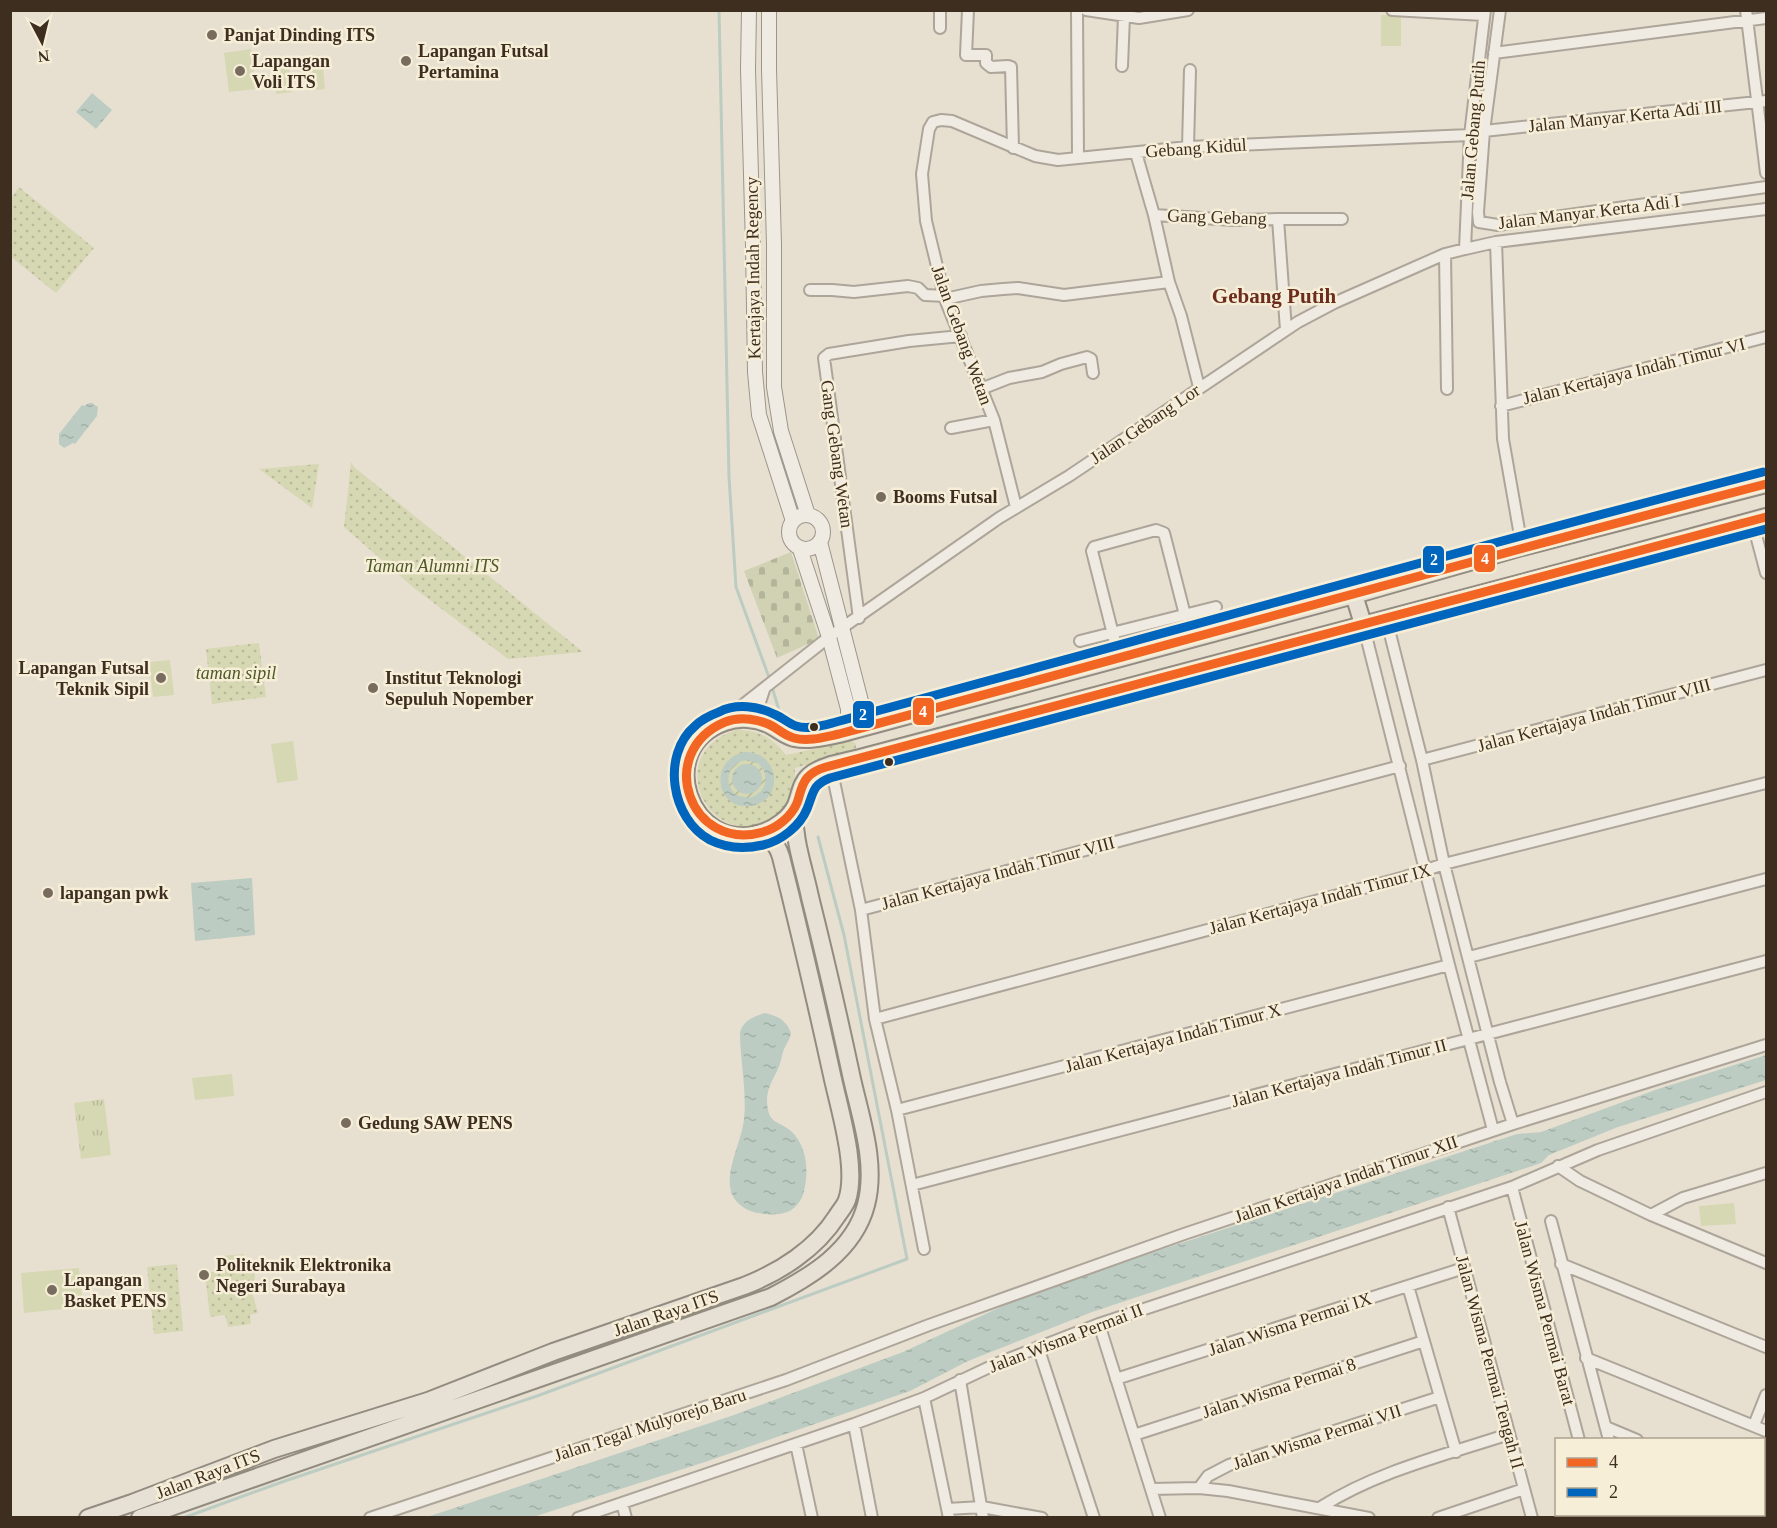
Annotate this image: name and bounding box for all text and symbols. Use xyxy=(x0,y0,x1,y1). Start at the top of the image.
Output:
north arrow xyxy=(12,12,72,72)
place label: Panjat Dinding ITS xyxy=(224,25,375,45)
marker: Panjat Dinding ITS xyxy=(205,28,219,42)
place label: Lapangan Futsal Pertamina xyxy=(418,41,549,82)
text: N xyxy=(37,47,51,66)
place label: Lapangan Voli ITS xyxy=(252,51,330,92)
marker: Lapangan Futsal Pertamina xyxy=(399,54,413,68)
street label: Jalan Gebang Putih xyxy=(1457,59,1489,201)
marker: Lapangan Voli ITS xyxy=(233,64,247,78)
street label: Jalan Manyar Kerta Adi III xyxy=(1527,96,1723,136)
street label: Gebang Kidul xyxy=(1145,134,1247,162)
street label: Kertajaya Indah Regency xyxy=(741,176,765,360)
street label: Jalan Manyar Kerta Adi I xyxy=(1497,191,1681,233)
street label: Gang Gebang xyxy=(1167,205,1267,229)
street label: Jalan Gebang Wetan xyxy=(927,262,997,408)
district label: Gebang Putih xyxy=(1212,284,1336,308)
street label: Jalan Kertajaya Indah Timur VI xyxy=(1521,334,1747,408)
street label: Gang Gebang Wetan xyxy=(817,379,857,529)
street label: Jalan Gebang Lor xyxy=(1086,380,1204,468)
place label: Booms Futsal xyxy=(893,487,998,507)
marker: Booms Futsal xyxy=(874,490,888,504)
line badge: 4 xyxy=(1473,544,1496,573)
line badge: 2 xyxy=(1422,545,1445,574)
text: 4 xyxy=(1481,550,1489,567)
text: 2 xyxy=(1430,551,1438,568)
park label: Taman Alumni ITS xyxy=(365,556,499,576)
place label: Lapangan Futsal Teknik Sipil xyxy=(18,658,149,699)
park label: taman sipil xyxy=(196,663,276,683)
place label: Institut Teknologi Sepuluh Nopember xyxy=(385,668,534,709)
marker: Lapangan Futsal Teknik Sipil xyxy=(154,671,168,685)
street label: Jalan Kertajaya Indah Timur VIII xyxy=(1475,674,1713,756)
marker: Institut Teknologi Sepuluh Nopember xyxy=(366,681,380,695)
line badge: 4 xyxy=(912,697,935,726)
line badge: 2 xyxy=(852,700,875,729)
text: 4 xyxy=(919,703,927,720)
text: 2 xyxy=(859,706,867,723)
unlabelled marker xyxy=(808,721,820,733)
unlabelled marker xyxy=(883,756,895,768)
street label: Jalan Kertajaya Indah Timur VIII xyxy=(879,832,1117,914)
street label: Jalan Kertajaya Indah Timur IX xyxy=(1207,860,1433,938)
place label: lapangan pwk xyxy=(60,883,169,903)
marker: lapangan pwk xyxy=(41,886,55,900)
street label: Jalan Kertajaya Indah Timur X xyxy=(1063,999,1283,1077)
street label: Jalan Kertajaya Indah Timur II xyxy=(1229,1035,1449,1111)
place label: Gedung SAW PENS xyxy=(358,1113,513,1133)
marker: Gedung SAW PENS xyxy=(339,1116,353,1130)
street label: Jalan Kertajaya Indah Timur XII xyxy=(1232,1131,1460,1227)
street label: Jalan Wisma Permai Barat xyxy=(1511,1218,1579,1408)
street label: Jalan Wisma Permai Tengah II xyxy=(1452,1253,1528,1471)
place label: Politeknik Elektronika Negeri Surabaya xyxy=(216,1255,391,1296)
marker: Politeknik Elektronika Negeri Surabaya xyxy=(197,1268,211,1282)
place label: Lapangan Basket PENS xyxy=(64,1270,167,1311)
marker: Lapangan Basket PENS xyxy=(45,1283,59,1297)
street label: Jalan Raya ITS xyxy=(611,1286,721,1340)
street label: Jalan Wisma Permai IX xyxy=(1206,1288,1374,1360)
street label: Jalan Wisma Permai II xyxy=(986,1299,1146,1377)
street label: Jalan Wisma Permai 8 xyxy=(1200,1354,1358,1422)
street label: Jalan Tegal Mulyorejo Baru xyxy=(551,1384,749,1466)
street label: Jalan Wisma Permai VII xyxy=(1230,1400,1404,1474)
legend xyxy=(1555,1438,1765,1516)
street label: Jalan Raya ITS xyxy=(153,1445,263,1503)
text: 4 xyxy=(1609,1452,1618,1472)
text: 2 xyxy=(1609,1482,1618,1502)

